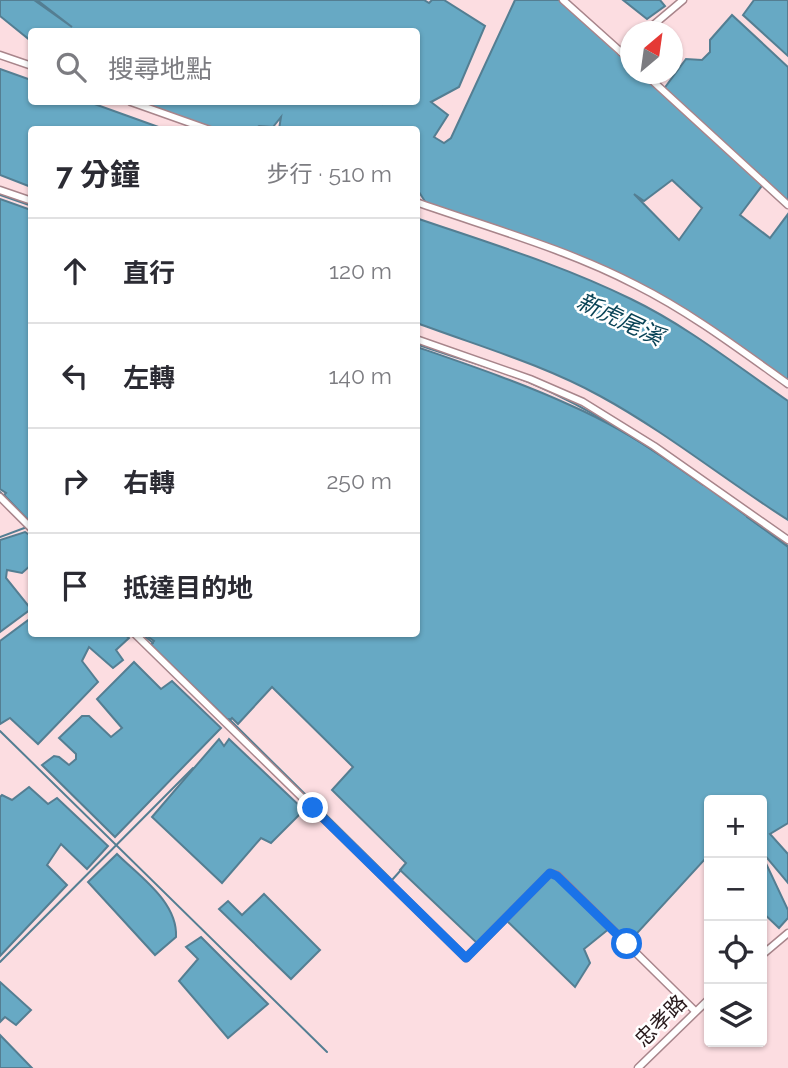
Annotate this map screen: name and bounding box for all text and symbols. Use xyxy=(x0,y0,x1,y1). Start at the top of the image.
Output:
north arrow xyxy=(620,21,683,84)
search box xyxy=(28,28,420,105)
icon: search xyxy=(52,48,90,86)
text: 搜尋地點 xyxy=(108,54,212,84)
text: 7 分鐘 xyxy=(56,157,140,192)
text: 步行 · 510 m xyxy=(266,160,392,187)
icon: ahead xyxy=(56,252,94,290)
text: 120 m xyxy=(329,257,392,284)
text: 直行 xyxy=(123,258,175,288)
water label: 新虎尾溪 xyxy=(573,287,670,351)
icon: left xyxy=(56,357,94,395)
text: 140 m xyxy=(329,362,392,389)
text: 左轉 xyxy=(123,363,175,393)
icon: right xyxy=(56,462,94,500)
text: 250 m xyxy=(326,467,392,494)
text: 右轉 xyxy=(123,468,175,498)
icon: arrive xyxy=(56,567,94,605)
text: 抵達目的地 xyxy=(123,573,253,603)
route end xyxy=(297,792,328,823)
map controls xyxy=(704,795,767,1047)
button: + xyxy=(704,795,767,858)
button: − xyxy=(704,858,767,921)
button: locate xyxy=(704,921,767,984)
route start xyxy=(611,928,642,959)
button: layers xyxy=(704,984,767,1047)
street label: 忠孝路 xyxy=(630,990,692,1052)

